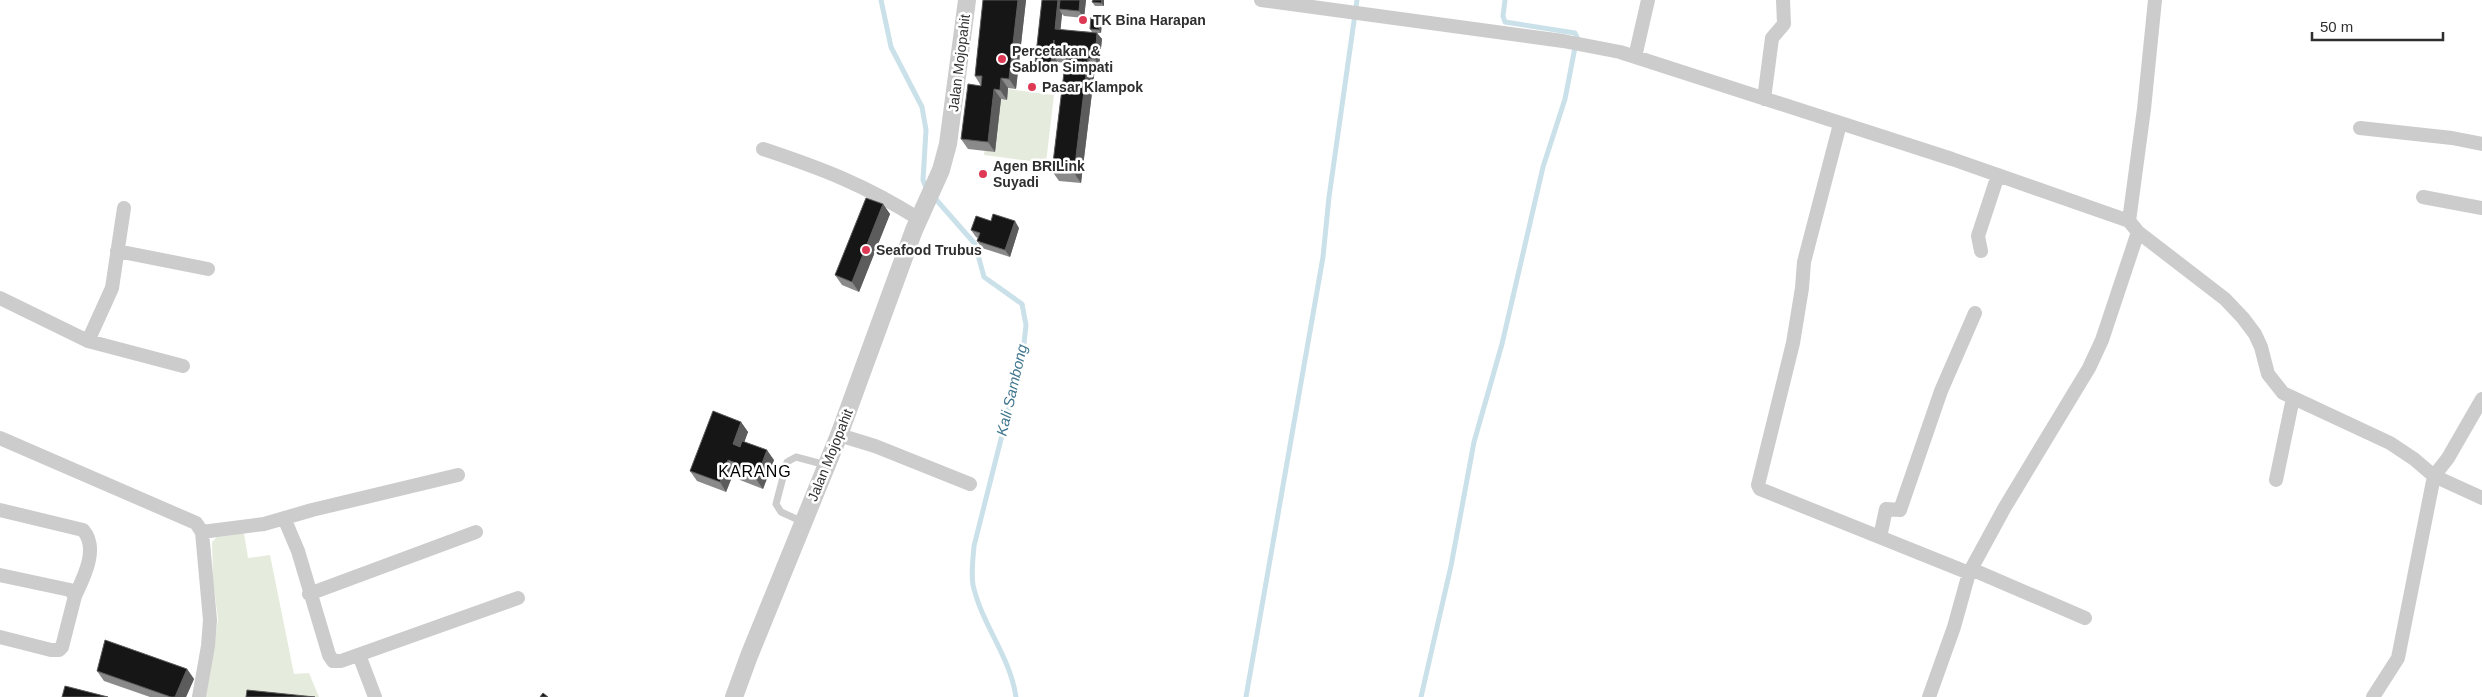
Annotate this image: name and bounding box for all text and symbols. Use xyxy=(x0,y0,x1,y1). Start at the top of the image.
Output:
scale bar xyxy=(2312,10,2443,42)
place label: TK Bina Harapan xyxy=(1093,12,1206,28)
street label: Jalan Mojopahit xyxy=(945,13,973,113)
marker: TK Bina Harapan xyxy=(1077,14,1089,26)
text: 50 m xyxy=(2320,18,2353,35)
place label: Percetakan & Sablon Simpati xyxy=(1012,43,1113,75)
marker: Percetakan & Sablon Simpati xyxy=(996,53,1008,65)
place label: Pasar Klampok xyxy=(1042,79,1143,95)
marker: Pasar Klampok xyxy=(1026,81,1038,93)
place label: Agen BRILink Suyadi xyxy=(993,158,1085,190)
marker: Agen BRILink Suyadi xyxy=(977,168,989,180)
place label: Seafood Trubus xyxy=(876,242,982,258)
marker: Seafood Trubus xyxy=(860,244,872,256)
water label: Kali Sambong xyxy=(993,342,1030,437)
street label: Jalan Mojopahit xyxy=(804,406,856,503)
district label: KARANG xyxy=(718,463,792,480)

